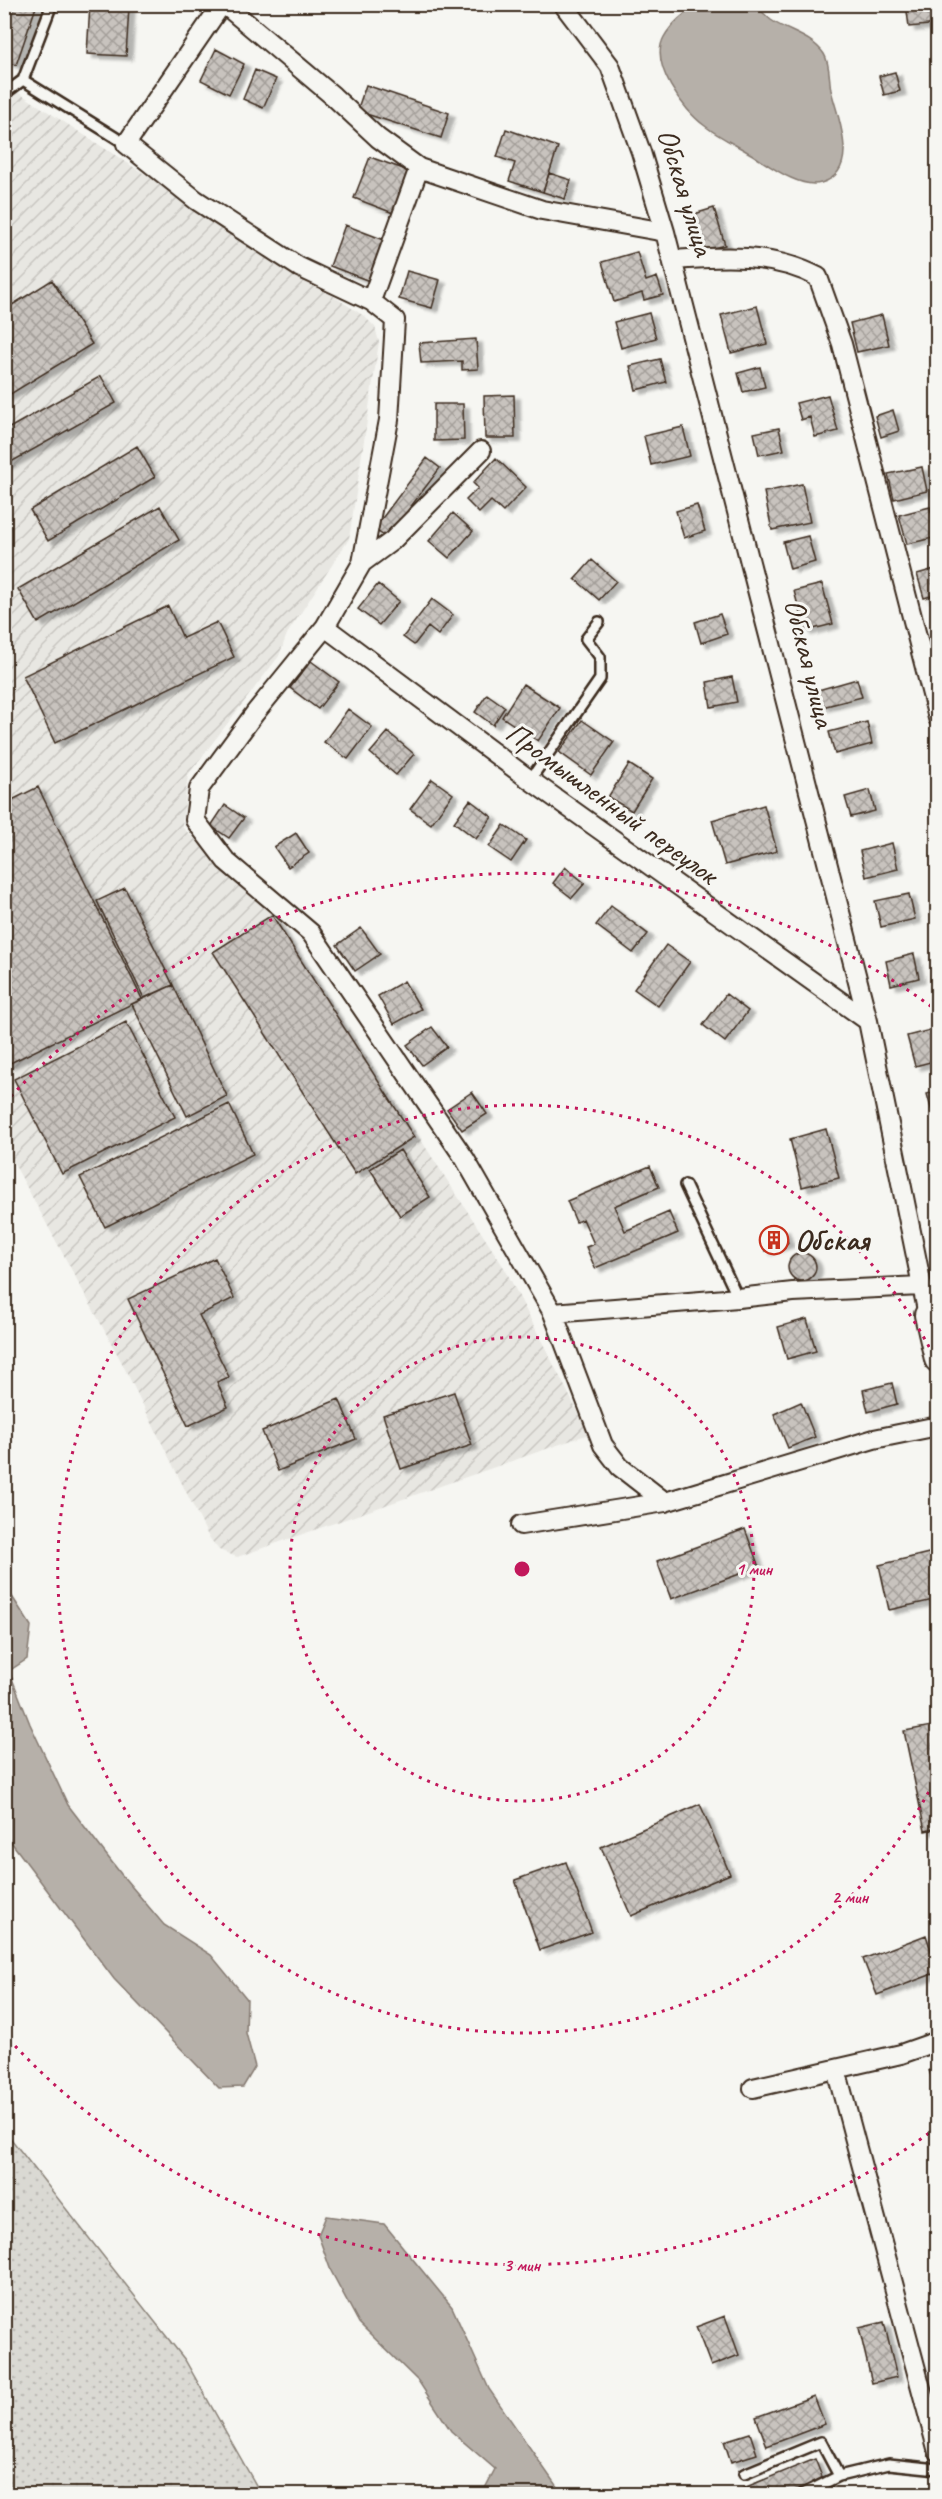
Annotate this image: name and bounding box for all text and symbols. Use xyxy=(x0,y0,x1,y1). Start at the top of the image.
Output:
street label: Обская улица xyxy=(649,124,724,262)
street label: Обская улица xyxy=(776,595,845,733)
street label: Промышленный переулок xyxy=(498,713,728,895)
place label: Обская xyxy=(795,1221,871,1259)
building icon: Обская xyxy=(758,1224,790,1256)
text: 1 мин xyxy=(736,1558,773,1580)
centre of rings xyxy=(512,1559,532,1579)
text: 2 мин xyxy=(832,1886,869,1908)
text: 3 мин xyxy=(504,2254,541,2276)

